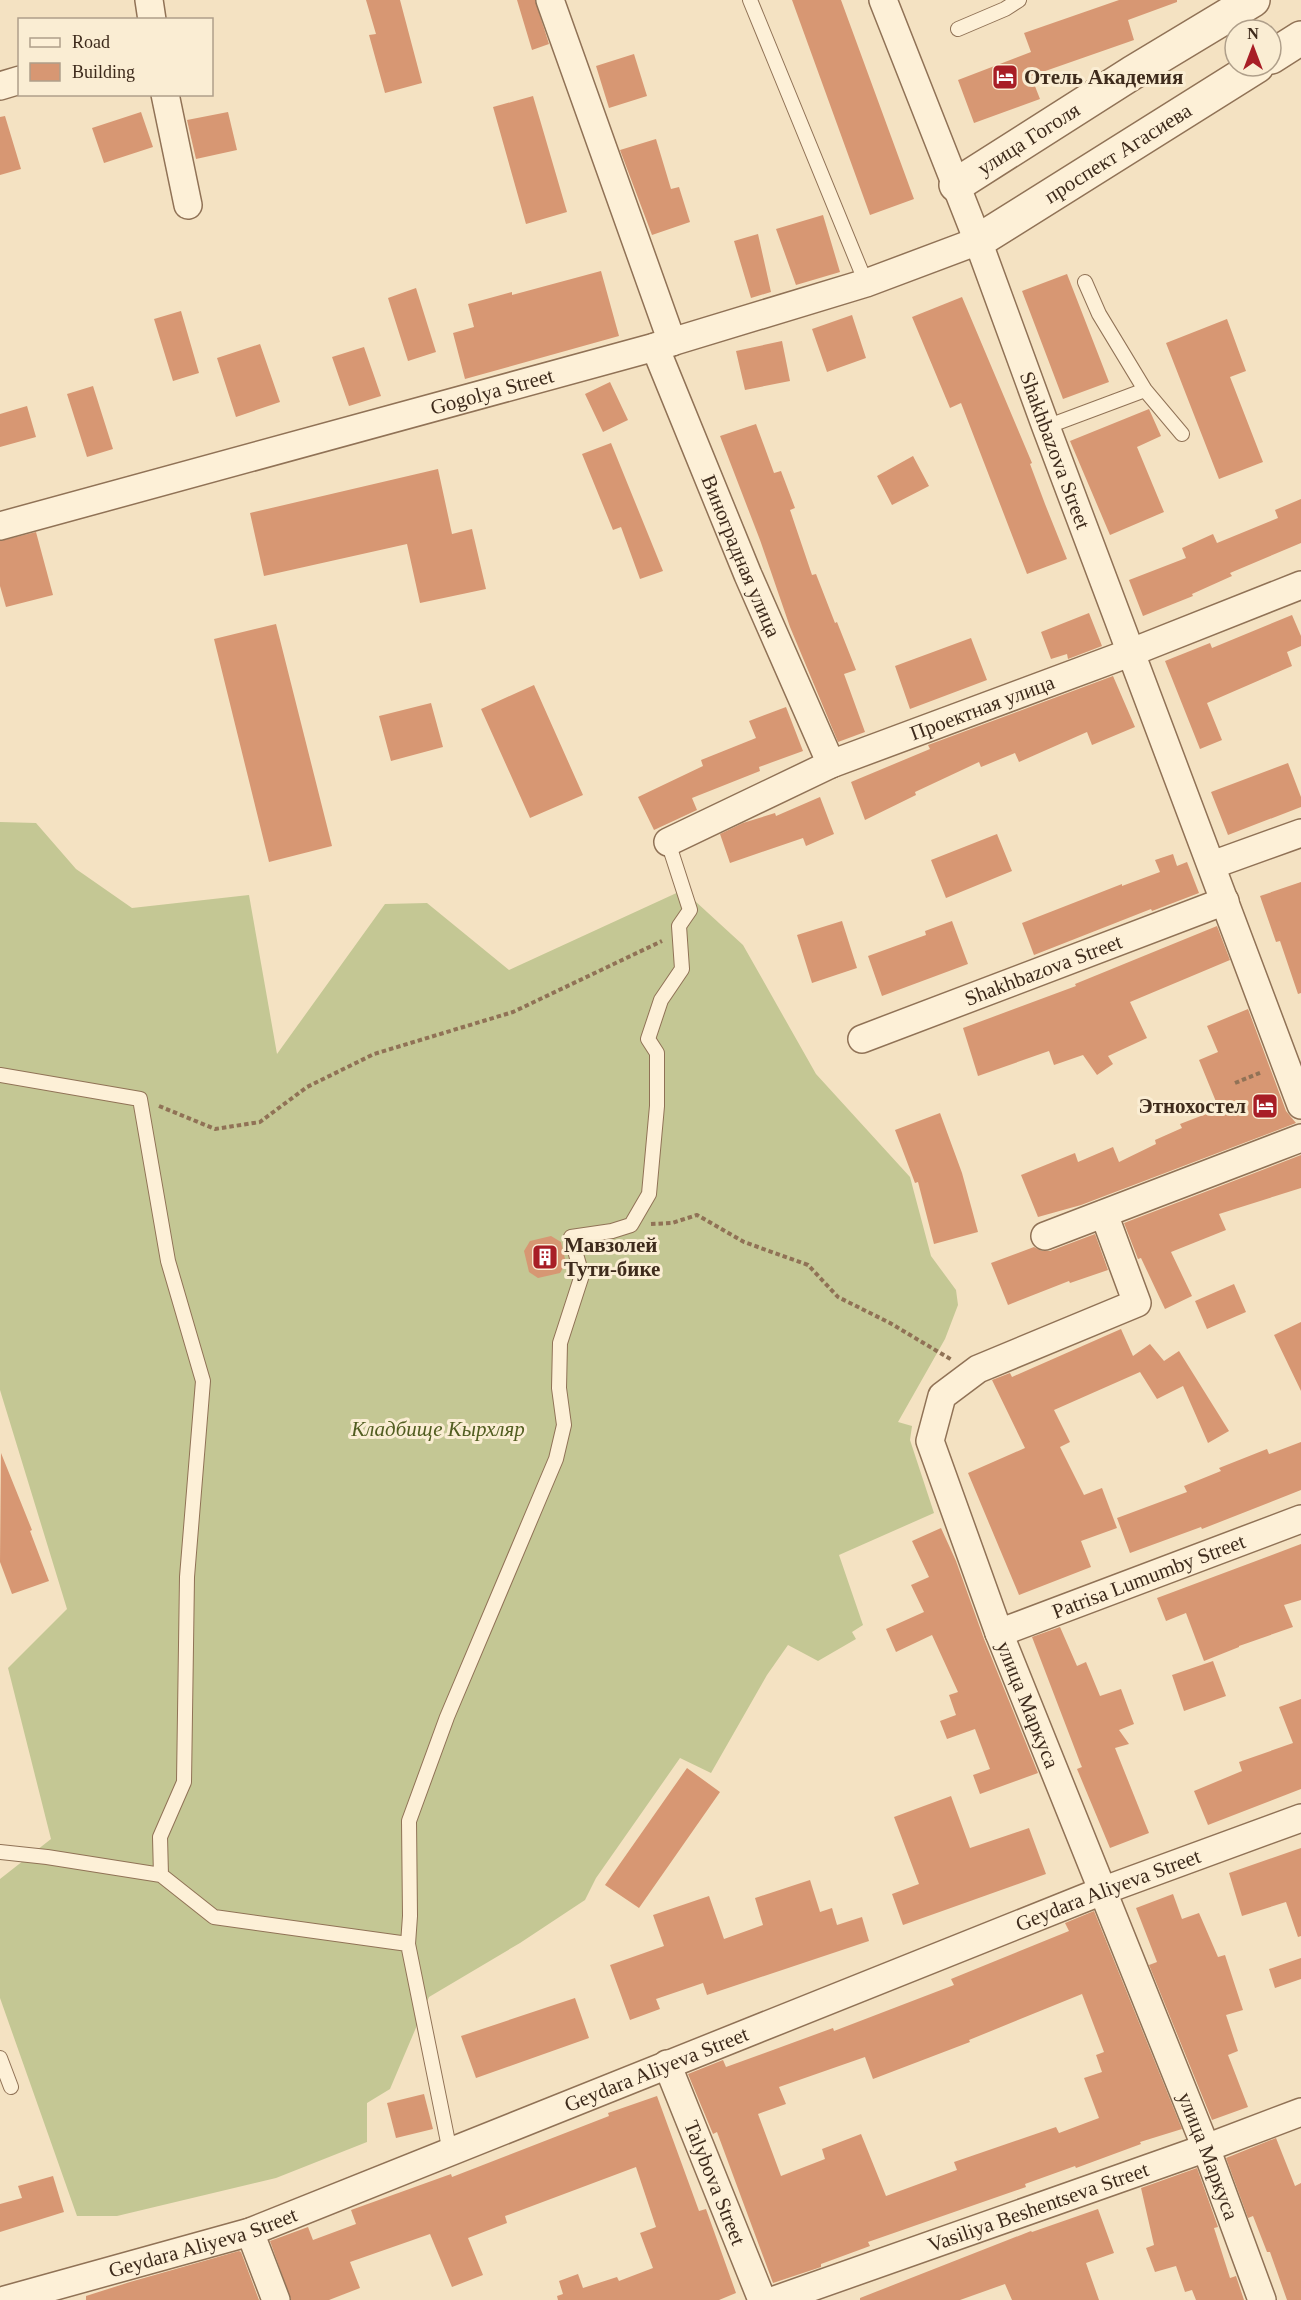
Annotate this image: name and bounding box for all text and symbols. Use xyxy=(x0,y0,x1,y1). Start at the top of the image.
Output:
legend xyxy=(18,18,213,96)
north arrow xyxy=(1223,18,1283,78)
text: N xyxy=(1247,25,1259,42)
text: Road xyxy=(72,32,110,52)
text: Building xyxy=(72,62,135,82)
hotel icon: Отель Академия xyxy=(990,62,1020,92)
place label: Отель Академия xyxy=(1024,65,1183,89)
street label: улица Гоголя xyxy=(973,97,1084,180)
street label: проспект Агасиева xyxy=(1040,98,1196,208)
street label: Gogolya Street xyxy=(428,363,556,420)
street label: Shakhbazova Street xyxy=(1015,368,1095,533)
street label: Виноградная улица xyxy=(696,471,786,641)
street label: Проектная улица xyxy=(907,670,1058,746)
street label: Shakhbazova Street xyxy=(961,929,1125,1011)
hotel icon: Этнохостел xyxy=(1250,1091,1280,1121)
place label: Этнохостел xyxy=(1138,1094,1246,1118)
place label: Мавзолей Тути-бике xyxy=(564,1233,660,1281)
building icon: Мавзолей Тути-бике xyxy=(530,1242,560,1272)
park label: Кладбище Кырхляр xyxy=(350,1417,525,1441)
street label: Patrisa Lumumby Street xyxy=(1049,1529,1249,1624)
street label: улица Маркуса xyxy=(992,1638,1064,1772)
street label: Geydara Aliyeva Street xyxy=(1012,1844,1204,1936)
street label: Geydara Aliyeva Street xyxy=(561,2022,752,2117)
street label: улица Маркуса xyxy=(1173,2089,1244,2224)
street label: Talybova Street xyxy=(679,2117,751,2249)
street label: Vasiliya Beshentseva Street xyxy=(925,2157,1152,2257)
street label: Geydara Aliyeva Street xyxy=(106,2202,301,2283)

